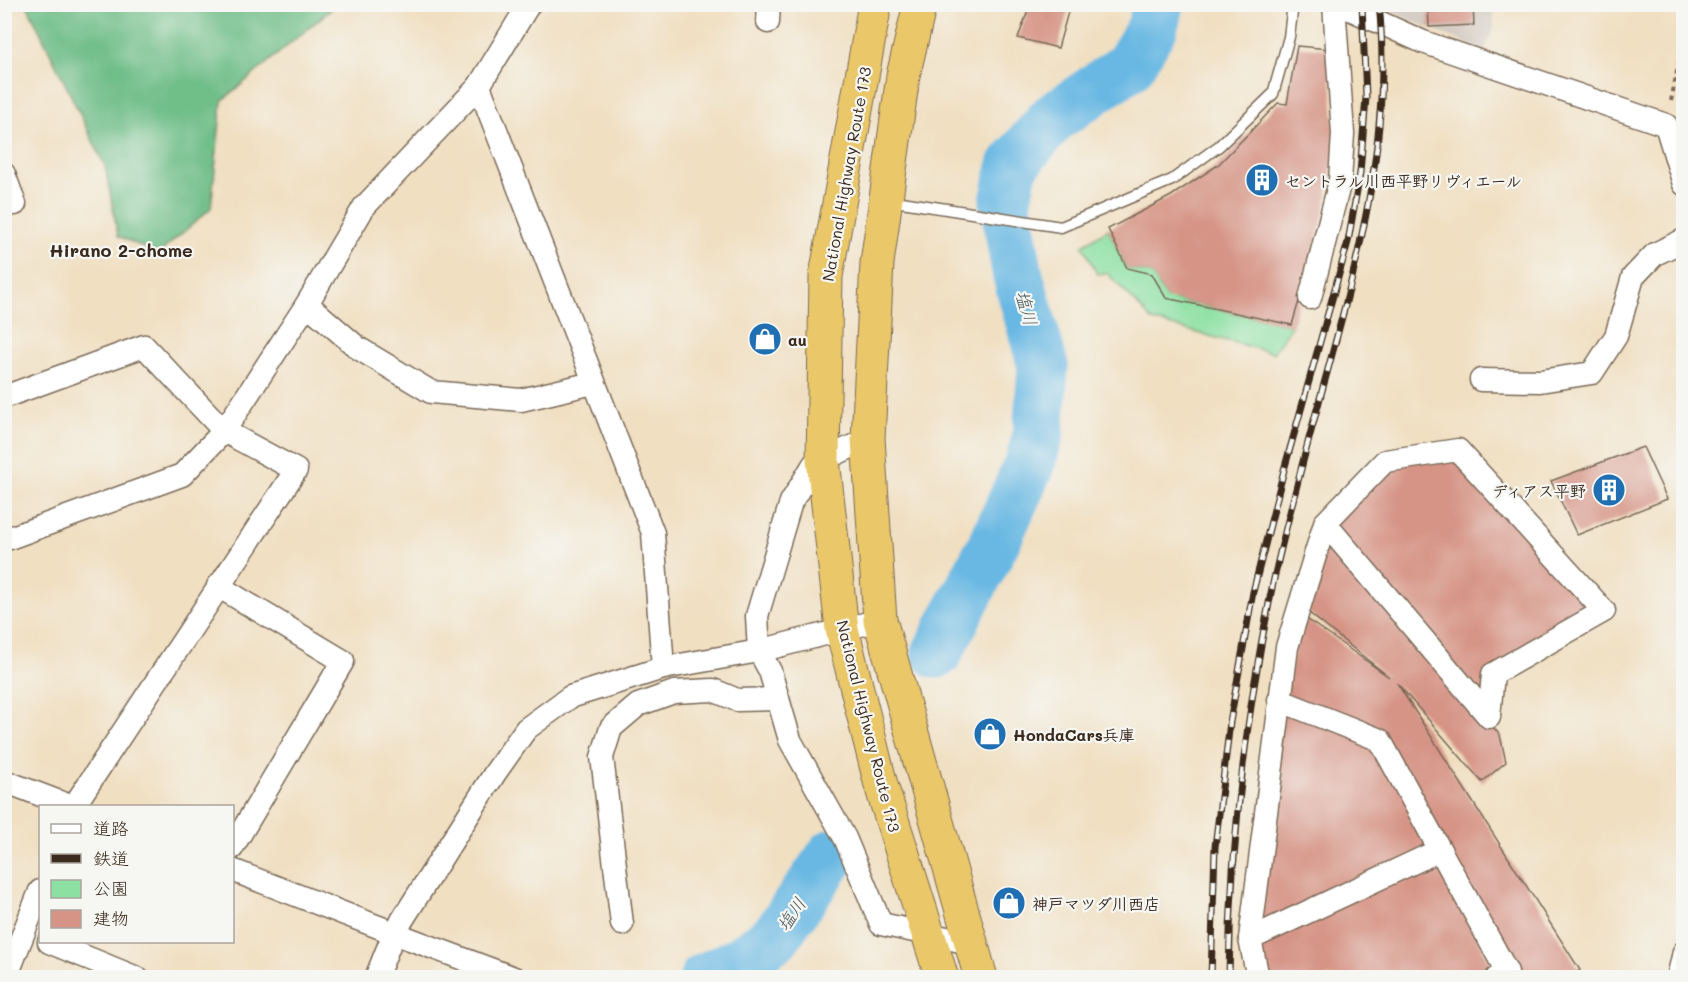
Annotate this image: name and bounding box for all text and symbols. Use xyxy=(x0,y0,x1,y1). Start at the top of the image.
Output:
street label: National Highway Route 173 xyxy=(817,65,875,283)
building icon: セントラル川西平野リヴィエール xyxy=(1244,162,1280,198)
place label: セントラル川西平野リヴィエール xyxy=(1285,170,1522,191)
district label: Hirano 2-chome xyxy=(49,238,193,262)
water label: 塩川 xyxy=(1011,288,1043,328)
shop icon: au xyxy=(747,321,783,357)
place label: au xyxy=(788,329,807,350)
building icon: ディアス平野 xyxy=(1591,472,1627,508)
place label: ディアス平野 xyxy=(1492,480,1586,501)
street label: National Highway Route 173 xyxy=(832,618,906,834)
shop icon: HondaCars兵庫 xyxy=(972,716,1008,752)
place label: HondaCars兵庫 xyxy=(1013,724,1135,745)
legend xyxy=(39,805,234,943)
text: 道路 xyxy=(93,816,129,840)
text: 鉄道 xyxy=(93,846,129,870)
text: 公園 xyxy=(93,876,129,900)
shop icon: 神戸マツダ川西店 xyxy=(991,885,1027,921)
water label: 塩川 xyxy=(771,892,811,936)
place label: 神戸マツダ川西店 xyxy=(1032,893,1160,914)
text: 建物 xyxy=(93,906,129,930)

